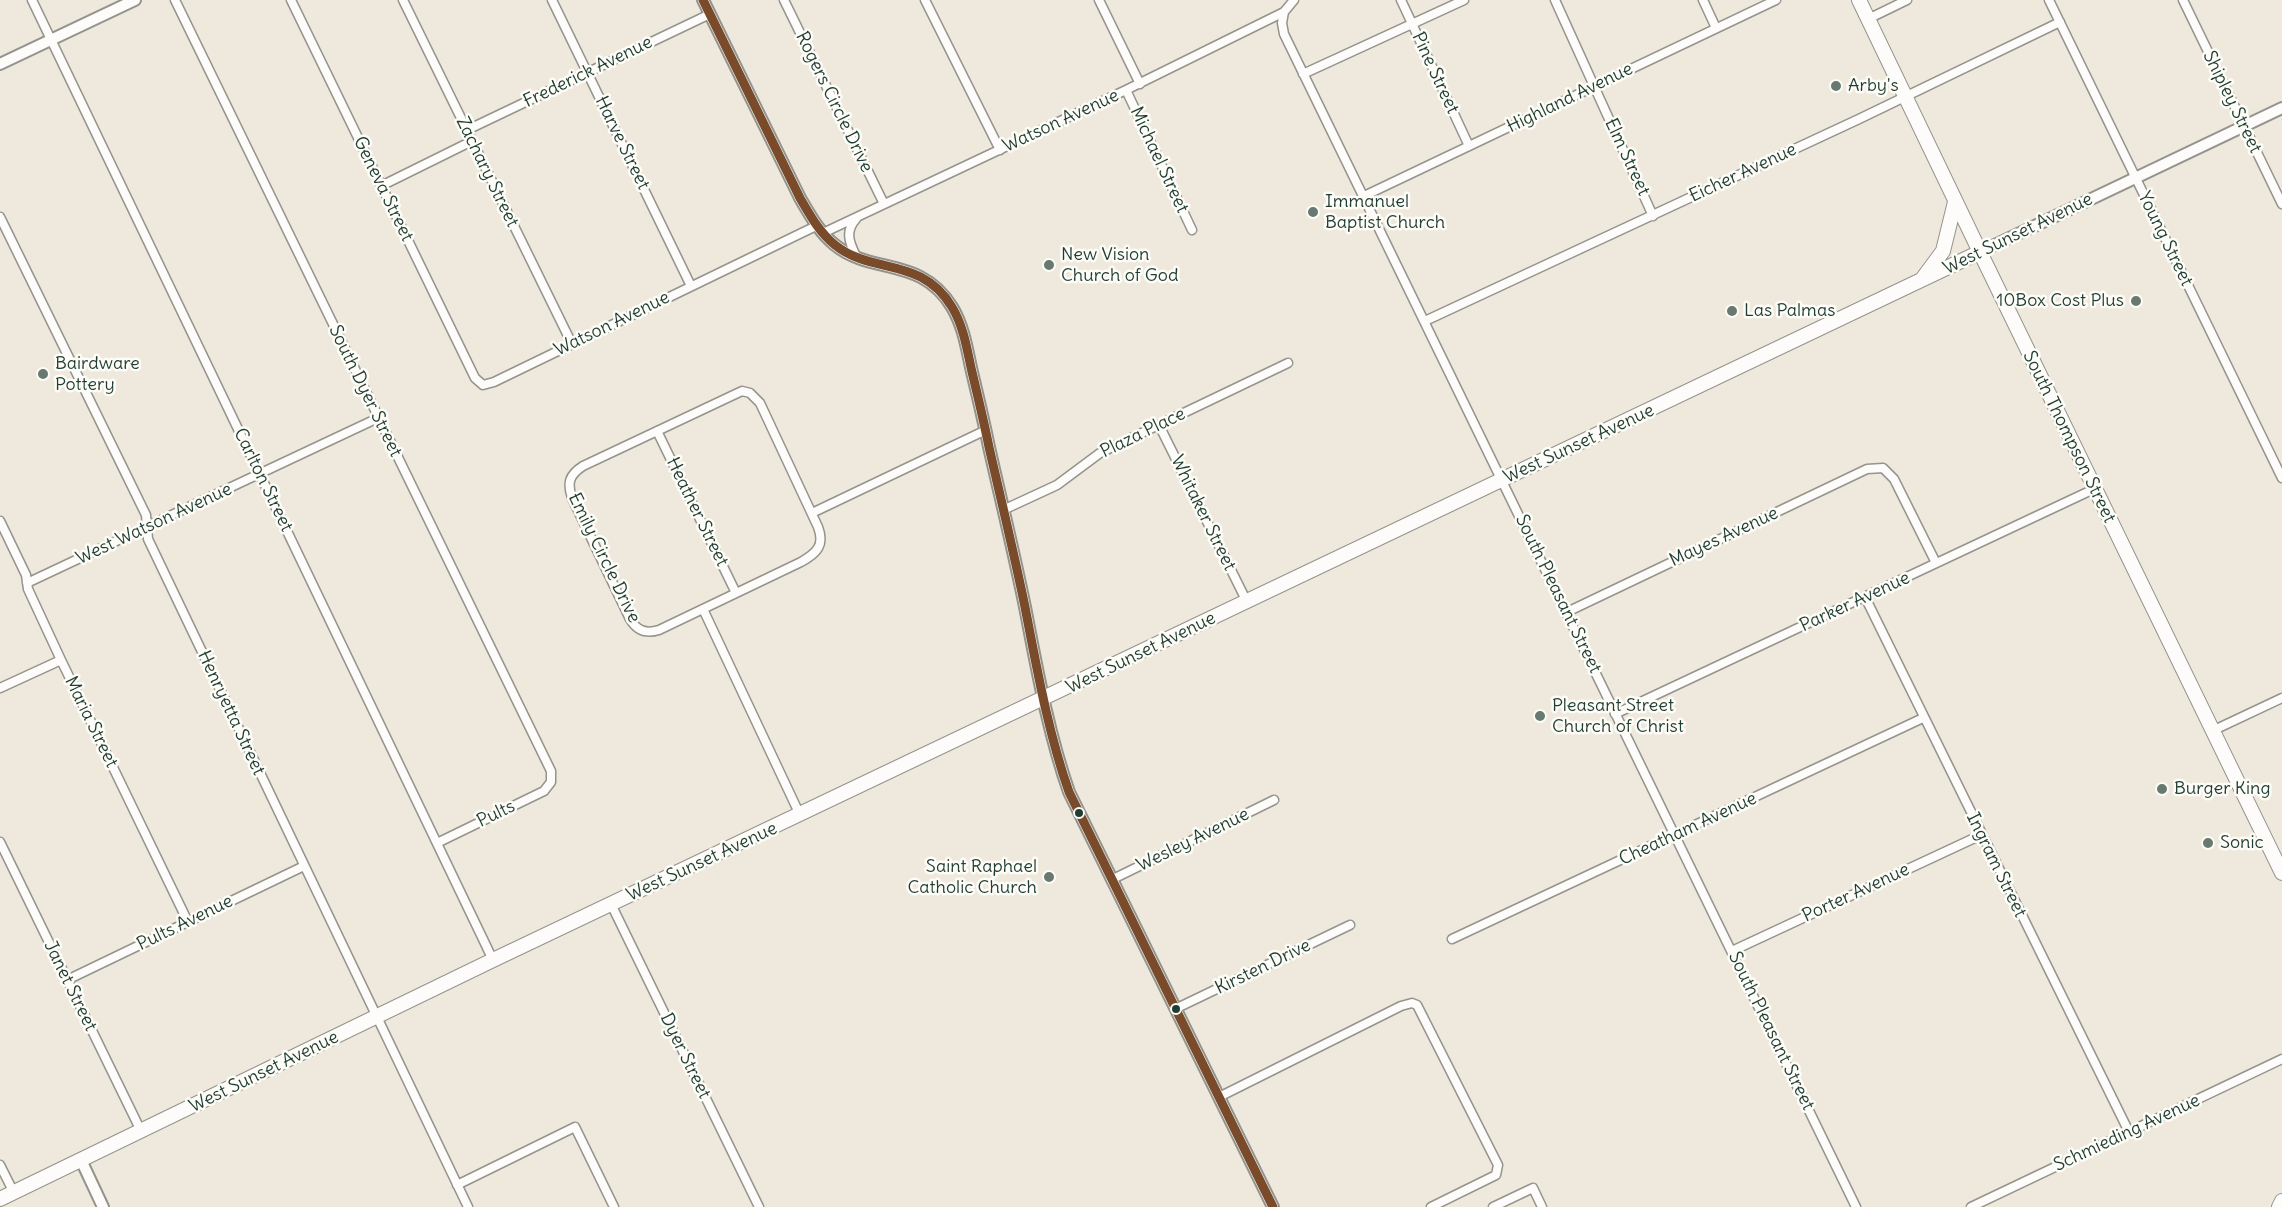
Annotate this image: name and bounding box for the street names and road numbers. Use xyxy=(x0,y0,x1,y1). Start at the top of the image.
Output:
street label: Rogers Circle Drive xyxy=(791,28,877,176)
street label: Pine Street xyxy=(1407,29,1463,117)
street label: Frederick Avenue xyxy=(520,32,656,112)
street label: Shipley Street xyxy=(2198,47,2266,157)
street label: Highland Avenue xyxy=(1504,58,1636,138)
street label: Watson Avenue xyxy=(1000,85,1122,157)
street label: Harve Street xyxy=(590,93,654,193)
street label: Michael Street xyxy=(1125,104,1193,216)
street label: Zachary Street xyxy=(451,113,523,231)
street label: Elm Street xyxy=(1600,115,1654,199)
street label: Geneva Street xyxy=(348,133,418,245)
street label: Eicher Avenue xyxy=(1686,139,1800,207)
street label: West Sunset Avenue xyxy=(1940,188,2096,280)
street label: Young Street xyxy=(2133,188,2197,290)
street label: Watson Avenue xyxy=(551,287,673,361)
street label: South Dyer Street xyxy=(324,322,406,460)
street label: South Thompson Street xyxy=(2018,348,2120,526)
street label: West Sunset Avenue xyxy=(1500,400,1658,488)
street label: Plaza Place xyxy=(1097,403,1189,463)
street label: Carlton Street xyxy=(229,425,297,535)
street label: Whitaker Street xyxy=(1166,452,1240,574)
street label: Heather Street xyxy=(661,454,733,570)
street label: West Watson Avenue xyxy=(73,478,235,570)
street label: Emily Circle Drive xyxy=(563,490,645,626)
street label: Mayes Avenue xyxy=(1666,502,1782,572)
street label: South Pleasant Street xyxy=(1510,511,1606,677)
street label: Parker Avenue xyxy=(1797,567,1913,637)
street label: West Sunset Avenue xyxy=(1063,607,1219,699)
street label: Henryetta Street xyxy=(193,647,269,779)
street label: Maria Street xyxy=(60,673,122,771)
street label: Cheatham Avenue xyxy=(1616,788,1760,870)
street label: Pults xyxy=(473,796,519,832)
street label: Wesley Avenue xyxy=(1133,804,1253,876)
street label: Ingram Street xyxy=(1961,809,2031,921)
street label: West Sunset Avenue xyxy=(623,818,781,906)
street label: Porter Avenue xyxy=(1799,859,1913,927)
street label: Pults Avenue xyxy=(133,890,237,956)
street label: Kirsten Drive xyxy=(1212,935,1314,999)
street label: Janet Street xyxy=(39,937,101,1035)
street label: South Pleasant Street xyxy=(1723,948,1819,1114)
street label: Dyer Street xyxy=(655,1010,715,1102)
street label: West Sunset Avenue xyxy=(186,1026,342,1118)
street label: Schmieding Avenue xyxy=(2050,1090,2204,1176)

